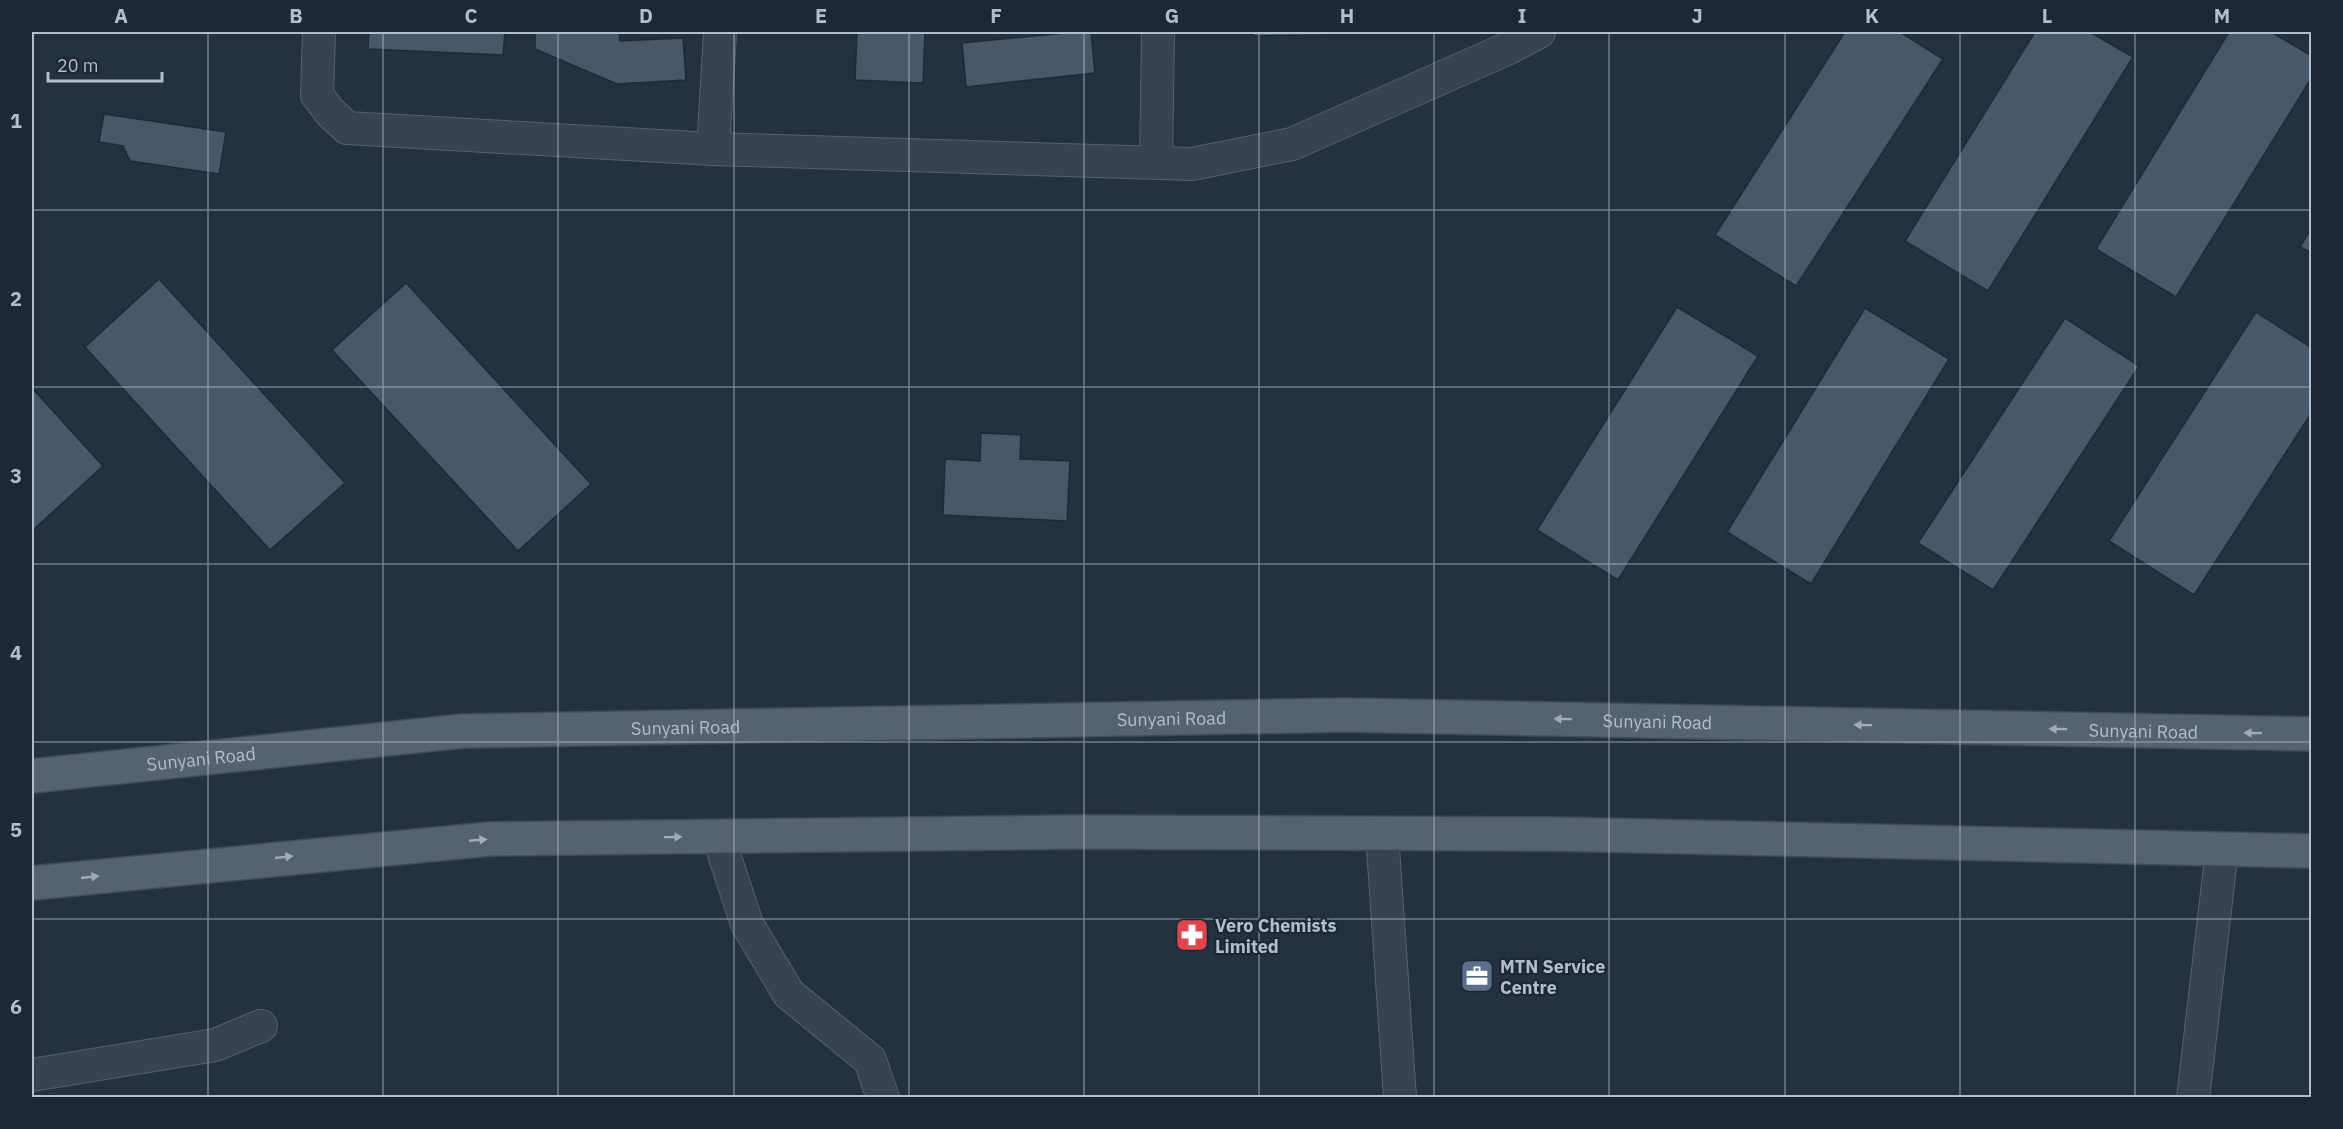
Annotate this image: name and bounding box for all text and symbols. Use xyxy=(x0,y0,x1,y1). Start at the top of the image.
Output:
text: A xyxy=(114,2,128,29)
text: B xyxy=(289,2,303,29)
text: C xyxy=(464,2,478,29)
text: D xyxy=(639,2,653,29)
text: E xyxy=(815,2,827,29)
text: F xyxy=(990,2,1002,29)
text: G xyxy=(1165,2,1179,29)
text: H xyxy=(1340,2,1354,29)
text: I xyxy=(1518,2,1526,29)
text: J xyxy=(1691,2,1703,29)
text: K xyxy=(1865,2,1879,29)
text: L xyxy=(2042,2,2052,29)
text: M xyxy=(2214,2,2230,29)
scale bar xyxy=(48,45,162,83)
text: 20 m xyxy=(57,54,99,77)
text: 1 xyxy=(10,107,22,134)
text: 2 xyxy=(10,285,22,312)
text: 3 xyxy=(10,462,22,489)
text: 4 xyxy=(10,639,22,666)
street label: Sunyani Road xyxy=(1117,706,1227,731)
street label: Sunyani Road xyxy=(1602,709,1712,734)
street label: Sunyani Road xyxy=(631,714,741,739)
one-way arrow xyxy=(1554,714,1573,724)
street label: Sunyani Road xyxy=(2088,718,2198,743)
one-way arrow xyxy=(1854,720,1873,730)
one-way arrow xyxy=(2049,724,2068,734)
one-way arrow xyxy=(2244,728,2263,737)
street label: Sunyani Road xyxy=(145,741,257,775)
text: 5 xyxy=(10,816,22,843)
one-way arrow xyxy=(663,832,682,842)
one-way arrow xyxy=(469,835,488,845)
one-way arrow xyxy=(274,853,293,862)
one-way arrow xyxy=(80,872,99,882)
place label: Vero Chemists Limited xyxy=(1215,914,1336,958)
pharmacy icon: Vero Chemists Limited xyxy=(1174,917,1210,953)
place label: MTN Service Centre xyxy=(1500,955,1605,999)
office icon: MTN Service Centre xyxy=(1459,958,1495,994)
text: 6 xyxy=(10,993,22,1020)

